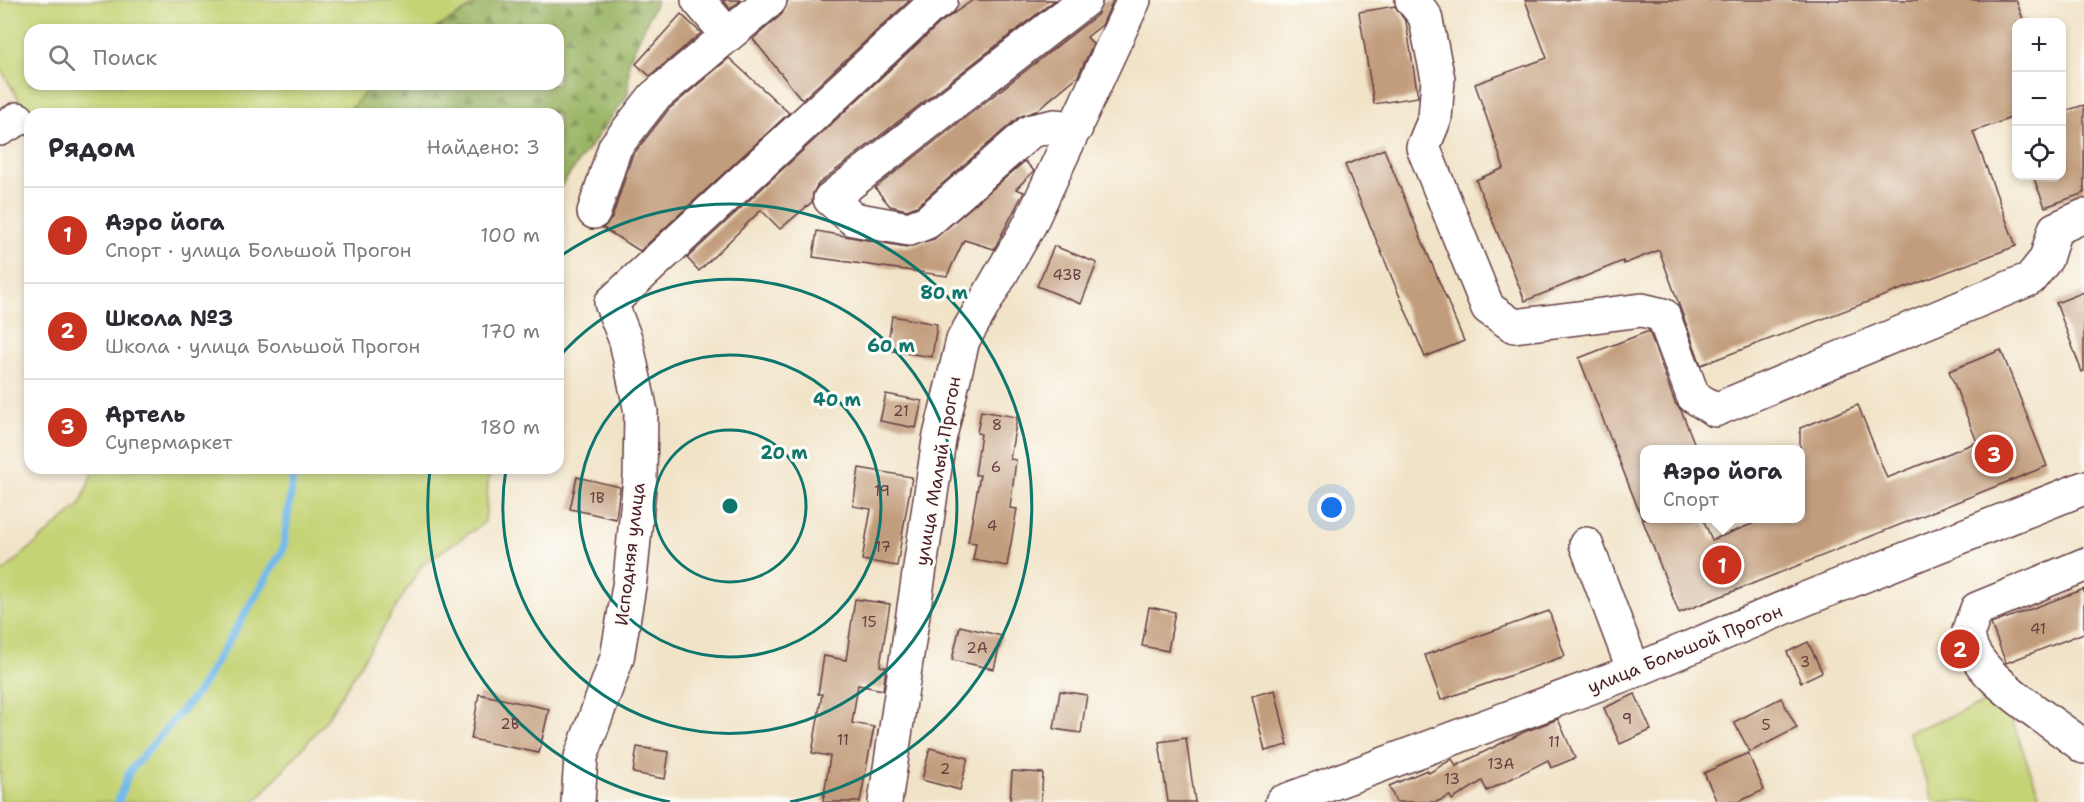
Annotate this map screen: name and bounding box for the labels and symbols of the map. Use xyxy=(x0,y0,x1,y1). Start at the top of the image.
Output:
house number: 43В xyxy=(1053,265,1082,285)
text: 80 m xyxy=(920,281,968,305)
text: 60 m xyxy=(867,334,915,358)
street label: улица Малый Прогон xyxy=(910,374,966,568)
text: 40 m xyxy=(813,388,861,412)
house number: 21 xyxy=(893,401,909,421)
house number: 8 xyxy=(992,415,1002,435)
pin: 3 xyxy=(1974,432,2014,476)
text: 20 m xyxy=(760,441,808,465)
house number: 6 xyxy=(991,457,1001,477)
street label: Исподняя улица xyxy=(609,481,651,627)
house number: 19 xyxy=(874,481,890,501)
house number: 1В xyxy=(589,488,605,508)
your location xyxy=(1317,493,1346,522)
centre of rings xyxy=(720,496,740,516)
house number: 4 xyxy=(987,516,997,536)
house number: 17 xyxy=(875,537,891,557)
pin: 1 xyxy=(1702,542,1742,588)
street label: улица Большой Прогон xyxy=(1584,599,1786,699)
house number: 15 xyxy=(861,612,877,632)
house number: 41 xyxy=(2030,619,2046,639)
pin: 2 xyxy=(1940,626,1980,672)
house number: 2А xyxy=(966,638,988,658)
house number: 3 xyxy=(1800,652,1810,672)
house number: 9 xyxy=(1622,709,1632,729)
house number: 2В xyxy=(500,714,520,734)
house number: 5 xyxy=(1761,715,1771,735)
house number: 11 xyxy=(837,730,849,750)
house number: 11 xyxy=(1548,732,1560,752)
house number: 13А xyxy=(1488,754,1515,774)
house number: 2 xyxy=(940,759,950,779)
house number: 13 xyxy=(1444,769,1460,789)

